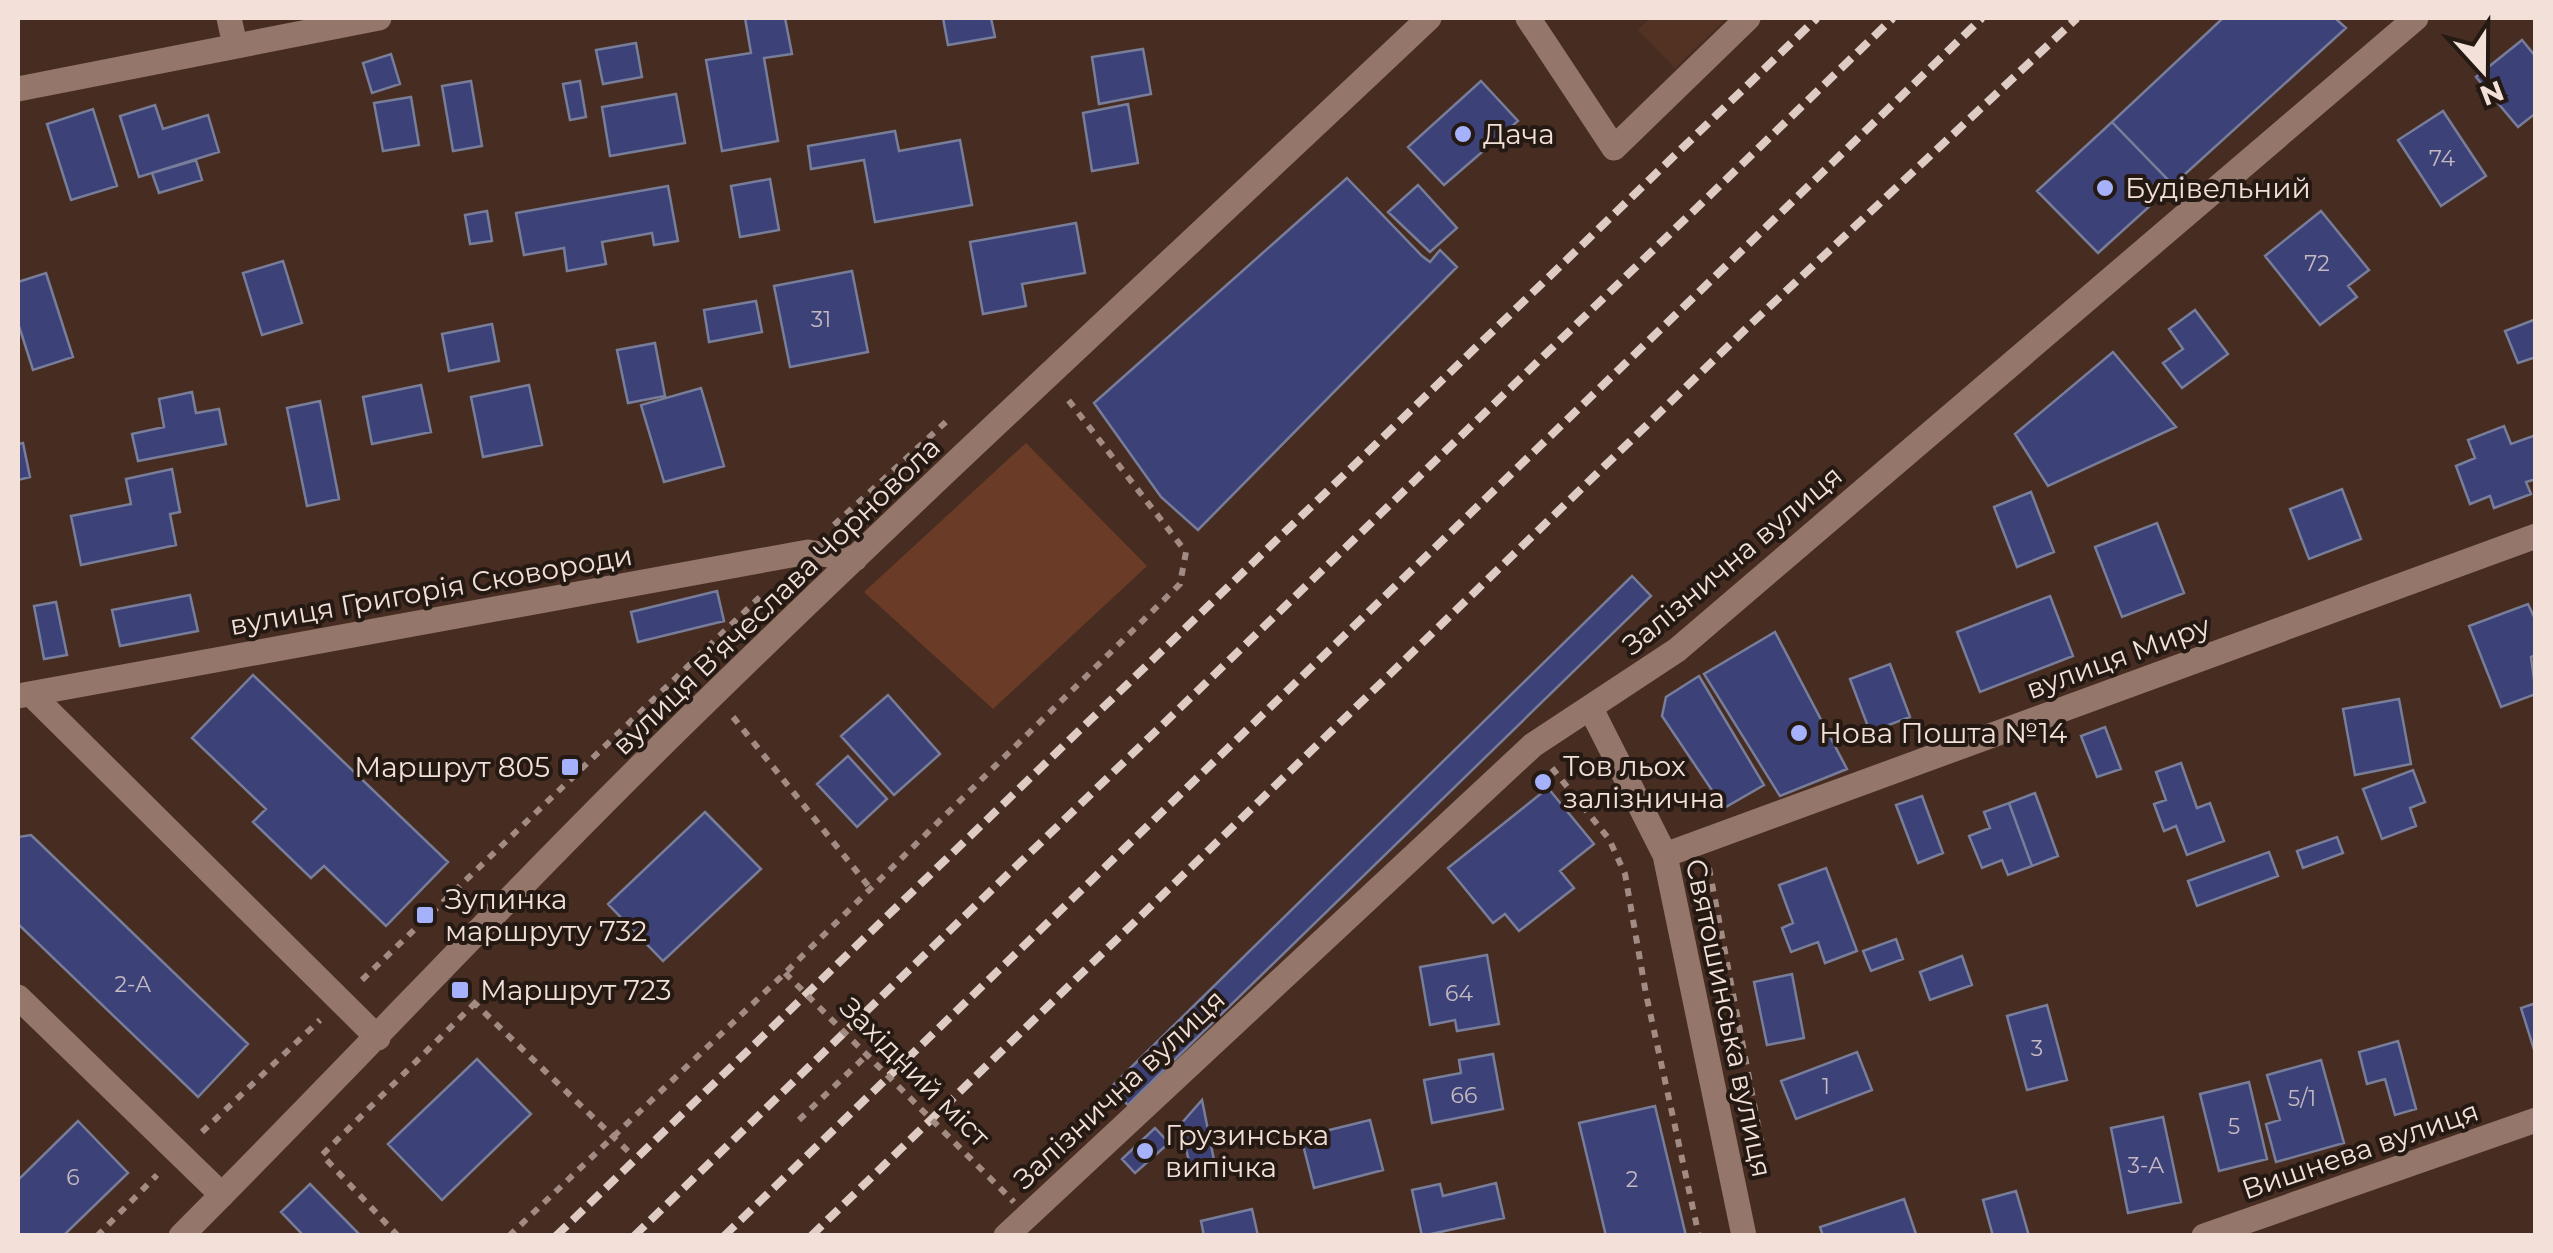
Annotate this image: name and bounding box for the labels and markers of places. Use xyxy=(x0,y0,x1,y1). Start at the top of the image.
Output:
place label: Дача xyxy=(1483,117,1555,151)
marker: Дача xyxy=(1452,123,1474,145)
place label: Будівельний xyxy=(2125,171,2311,205)
marker: Будівельний xyxy=(2094,177,2116,199)
place label: Нова Пошта №14 xyxy=(1819,716,2068,750)
marker: Нова Пошта №14 xyxy=(1788,722,1810,744)
place label: Тов льох залізнична xyxy=(1563,749,1725,815)
place label: Маршрут 805 xyxy=(354,750,550,784)
marker: Маршрут 805 xyxy=(559,756,581,778)
marker: Тов льох залізнична xyxy=(1532,771,1554,793)
place label: Зупинка маршруту 732 xyxy=(445,882,647,948)
marker: Зупинка маршруту 732 xyxy=(414,904,436,926)
place label: Маршрут 723 xyxy=(480,973,672,1007)
marker: Маршрут 723 xyxy=(449,979,471,1001)
place label: Грузинська випічка xyxy=(1165,1118,1329,1184)
marker: Грузинська випічка xyxy=(1134,1140,1156,1162)

